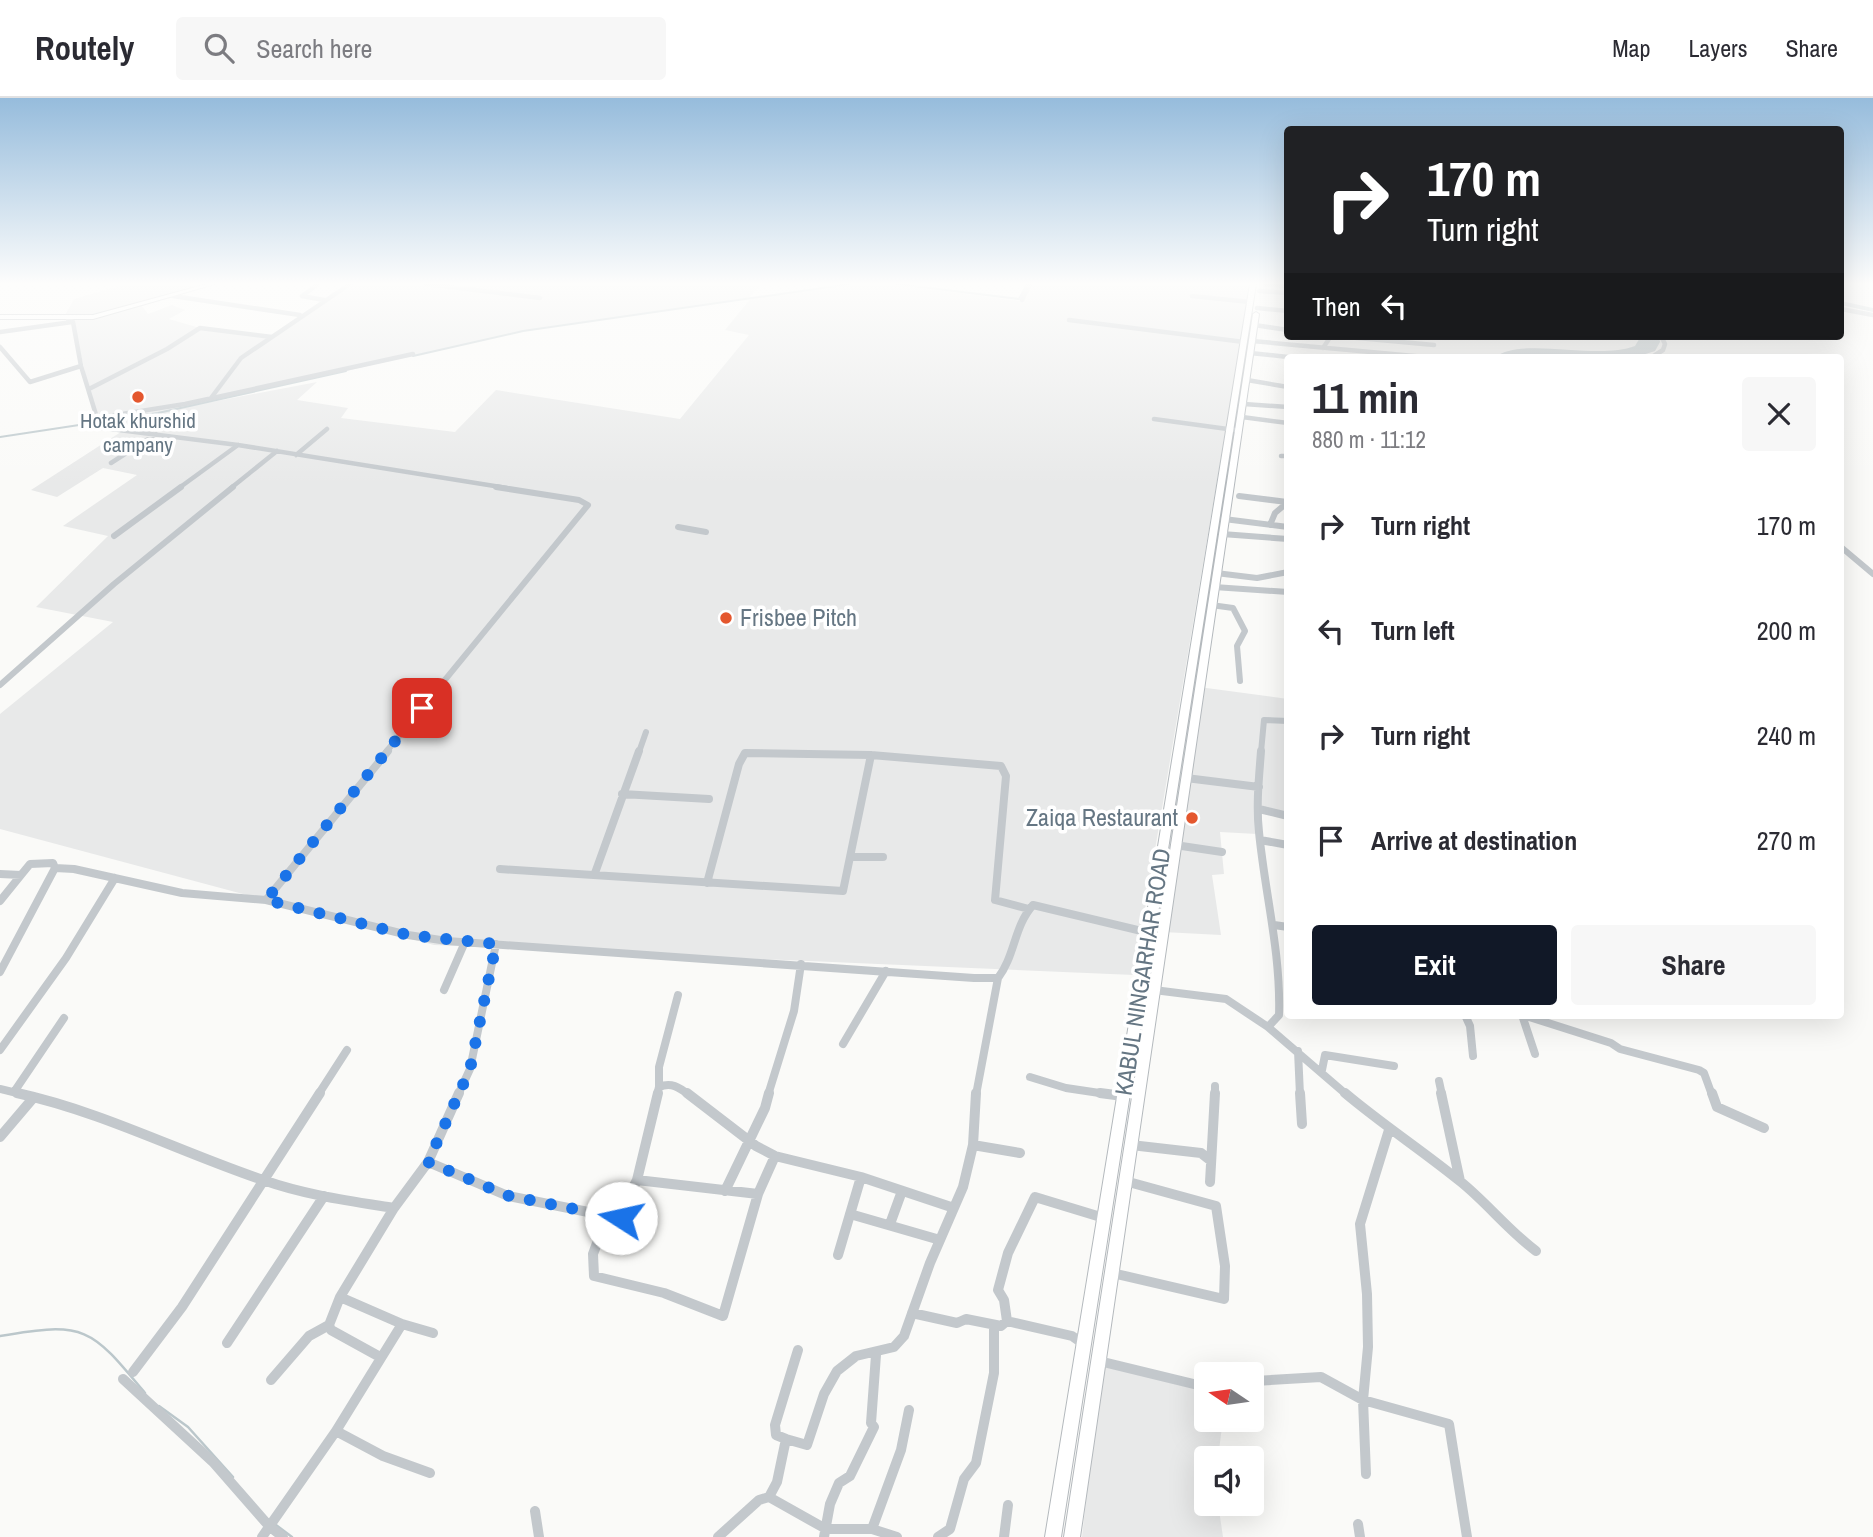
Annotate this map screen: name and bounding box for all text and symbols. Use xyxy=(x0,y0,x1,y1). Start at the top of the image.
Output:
search box xyxy=(176,17,666,80)
text: Routely xyxy=(35,26,134,70)
icon: search xyxy=(200,29,238,67)
text: Search here xyxy=(256,31,372,66)
text: Map xyxy=(1612,32,1650,64)
text: Layers xyxy=(1688,32,1747,64)
text: Share xyxy=(1785,32,1838,64)
text: 170 m xyxy=(1427,145,1541,211)
icon: right xyxy=(1312,154,1403,245)
text: Turn right xyxy=(1427,208,1539,251)
icon: left xyxy=(1375,287,1413,325)
text: Then xyxy=(1312,289,1361,324)
text: 11 min xyxy=(1312,370,1419,426)
button: close xyxy=(1742,377,1816,451)
marker: Hotak khurshid campany xyxy=(130,389,146,405)
place label: Hotak khurshid campany xyxy=(80,406,196,459)
text: 880 m · 11:12 xyxy=(1312,424,1426,455)
icon: right xyxy=(1312,507,1350,545)
text: Turn right xyxy=(1371,508,1470,543)
text: 170 m xyxy=(1757,508,1816,543)
place label: Frisbee Pitch xyxy=(740,601,857,633)
marker: Frisbee Pitch xyxy=(718,610,734,626)
icon: left xyxy=(1312,612,1350,650)
text: Turn left xyxy=(1371,613,1455,648)
text: 200 m xyxy=(1757,613,1816,648)
pin xyxy=(392,678,452,738)
icon: arrive xyxy=(403,689,441,727)
icon: right xyxy=(1312,717,1350,755)
text: Turn right xyxy=(1371,718,1470,753)
text: 240 m xyxy=(1757,718,1816,753)
place label: Zaiqa Restaurant xyxy=(1026,801,1179,833)
marker: Zaiqa Restaurant xyxy=(1184,810,1200,826)
icon: arrive xyxy=(1312,822,1350,860)
text: Arrive at destination xyxy=(1371,823,1577,858)
text: 270 m xyxy=(1757,823,1816,858)
street label: KABUL NINGARHAR ROAD xyxy=(1107,846,1177,1098)
button: Exit xyxy=(1312,925,1557,1005)
button: Share xyxy=(1571,925,1816,1005)
position arrow xyxy=(584,1181,658,1255)
north arrow xyxy=(1194,1362,1264,1432)
map controls xyxy=(1194,1362,1264,1516)
button: sound xyxy=(1194,1446,1264,1516)

